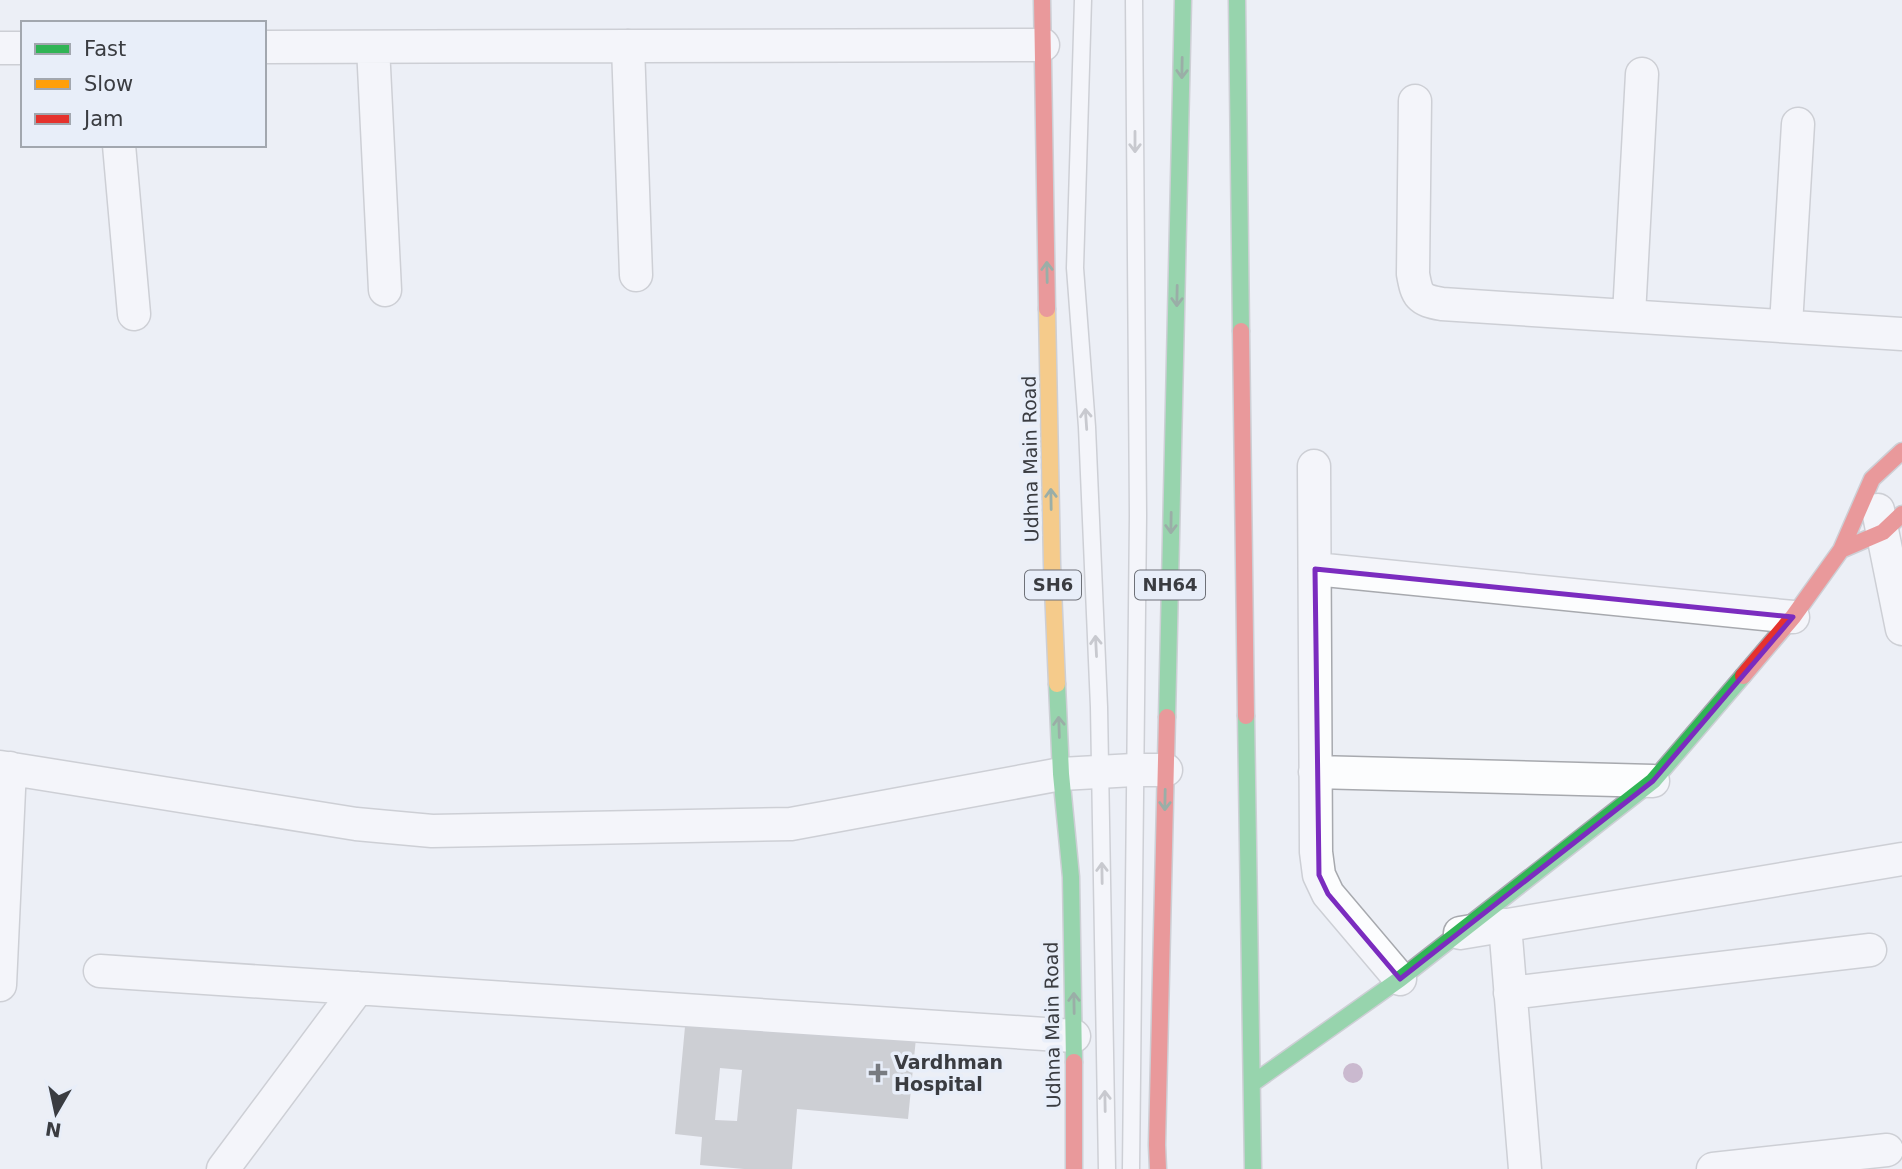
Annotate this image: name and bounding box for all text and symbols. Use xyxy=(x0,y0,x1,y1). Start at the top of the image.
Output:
legend xyxy=(21,21,266,147)
text: Fast xyxy=(84,37,126,61)
one-way arrow xyxy=(1175,56,1189,79)
text: Slow xyxy=(84,72,133,96)
text: Jam xyxy=(82,107,124,131)
one-way arrow xyxy=(1128,130,1142,153)
one-way arrow xyxy=(1040,261,1054,284)
one-way arrow xyxy=(1170,284,1183,307)
street label: Udhna Main Road xyxy=(1018,375,1042,543)
one-way arrow xyxy=(1079,408,1092,430)
one-way arrow xyxy=(1045,488,1058,511)
one-way arrow xyxy=(1165,511,1178,534)
road number: SH6 xyxy=(1025,570,1081,600)
road number: NH64 xyxy=(1135,570,1205,600)
one-way arrow xyxy=(1090,635,1103,658)
one-way arrow xyxy=(1053,716,1066,739)
one-way arrow xyxy=(1158,788,1172,811)
one-way arrow xyxy=(1095,862,1109,885)
street label: Udhna Main Road xyxy=(1040,941,1064,1109)
one-way arrow xyxy=(1067,992,1080,1015)
place label: Vardhman Hospital xyxy=(894,1051,1003,1095)
marker: Vardhman Hospital xyxy=(868,1063,888,1083)
north arrow xyxy=(21,1078,91,1148)
one-way arrow xyxy=(1098,1090,1112,1113)
text: N xyxy=(44,1118,63,1142)

